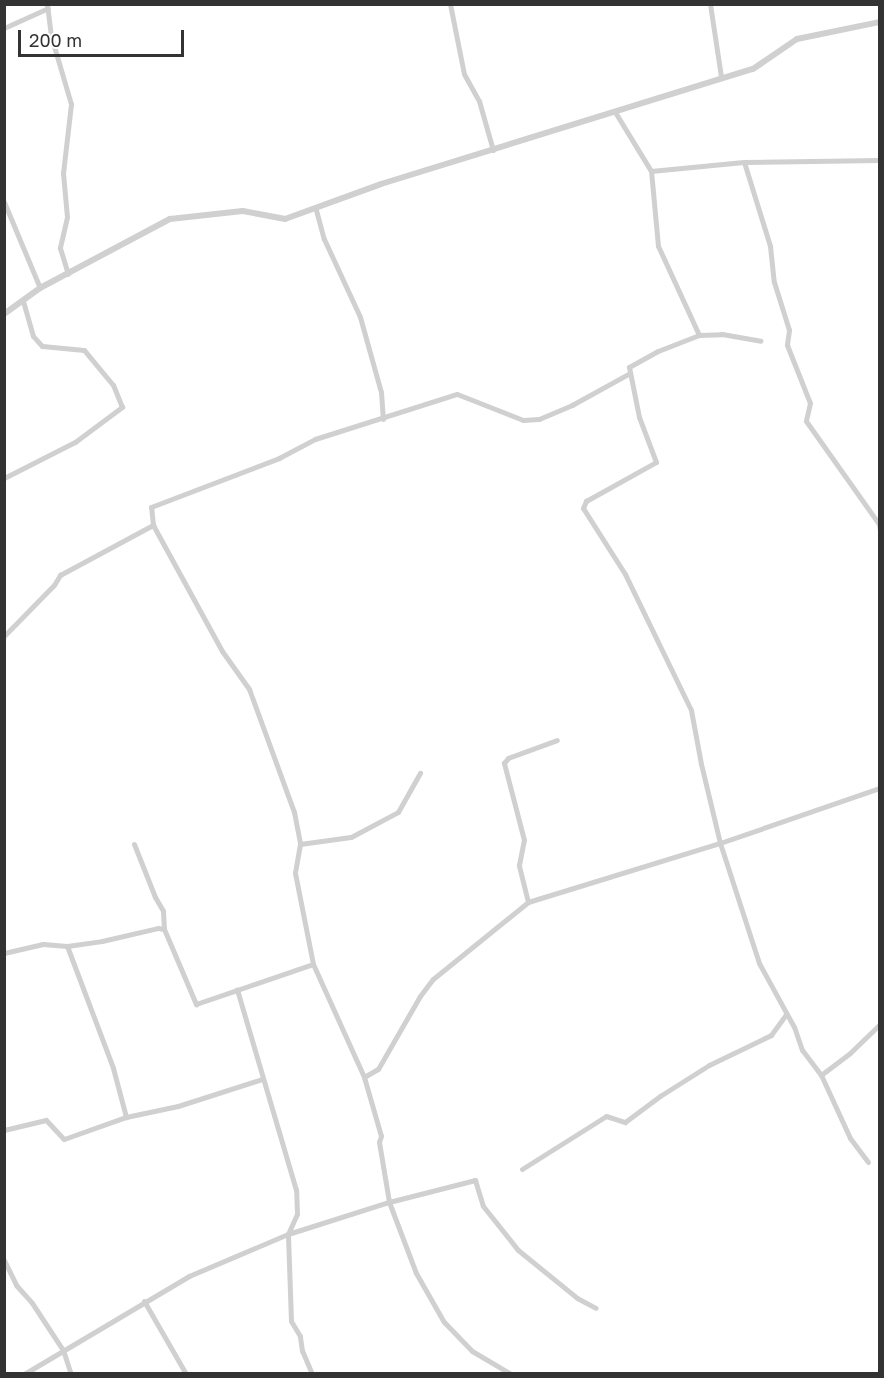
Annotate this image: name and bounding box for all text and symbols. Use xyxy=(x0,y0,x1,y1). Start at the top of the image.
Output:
scale bar xyxy=(21,18,188,56)
text: 200 m xyxy=(29,29,82,51)

